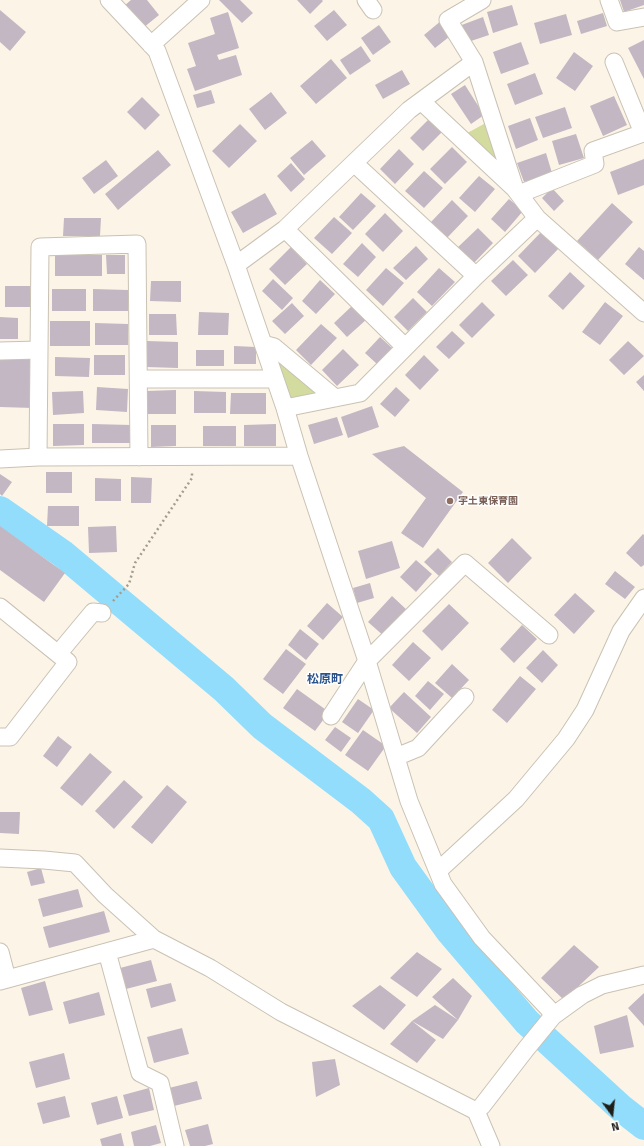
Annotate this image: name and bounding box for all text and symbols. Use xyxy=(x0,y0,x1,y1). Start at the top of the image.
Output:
place label: 宇土東保育園 xyxy=(458,495,518,507)
marker: 宇土東保育園 xyxy=(445,496,455,506)
district label: 松原町 xyxy=(307,673,343,687)
north arrow xyxy=(592,1094,632,1134)
text: N xyxy=(610,1119,621,1133)

